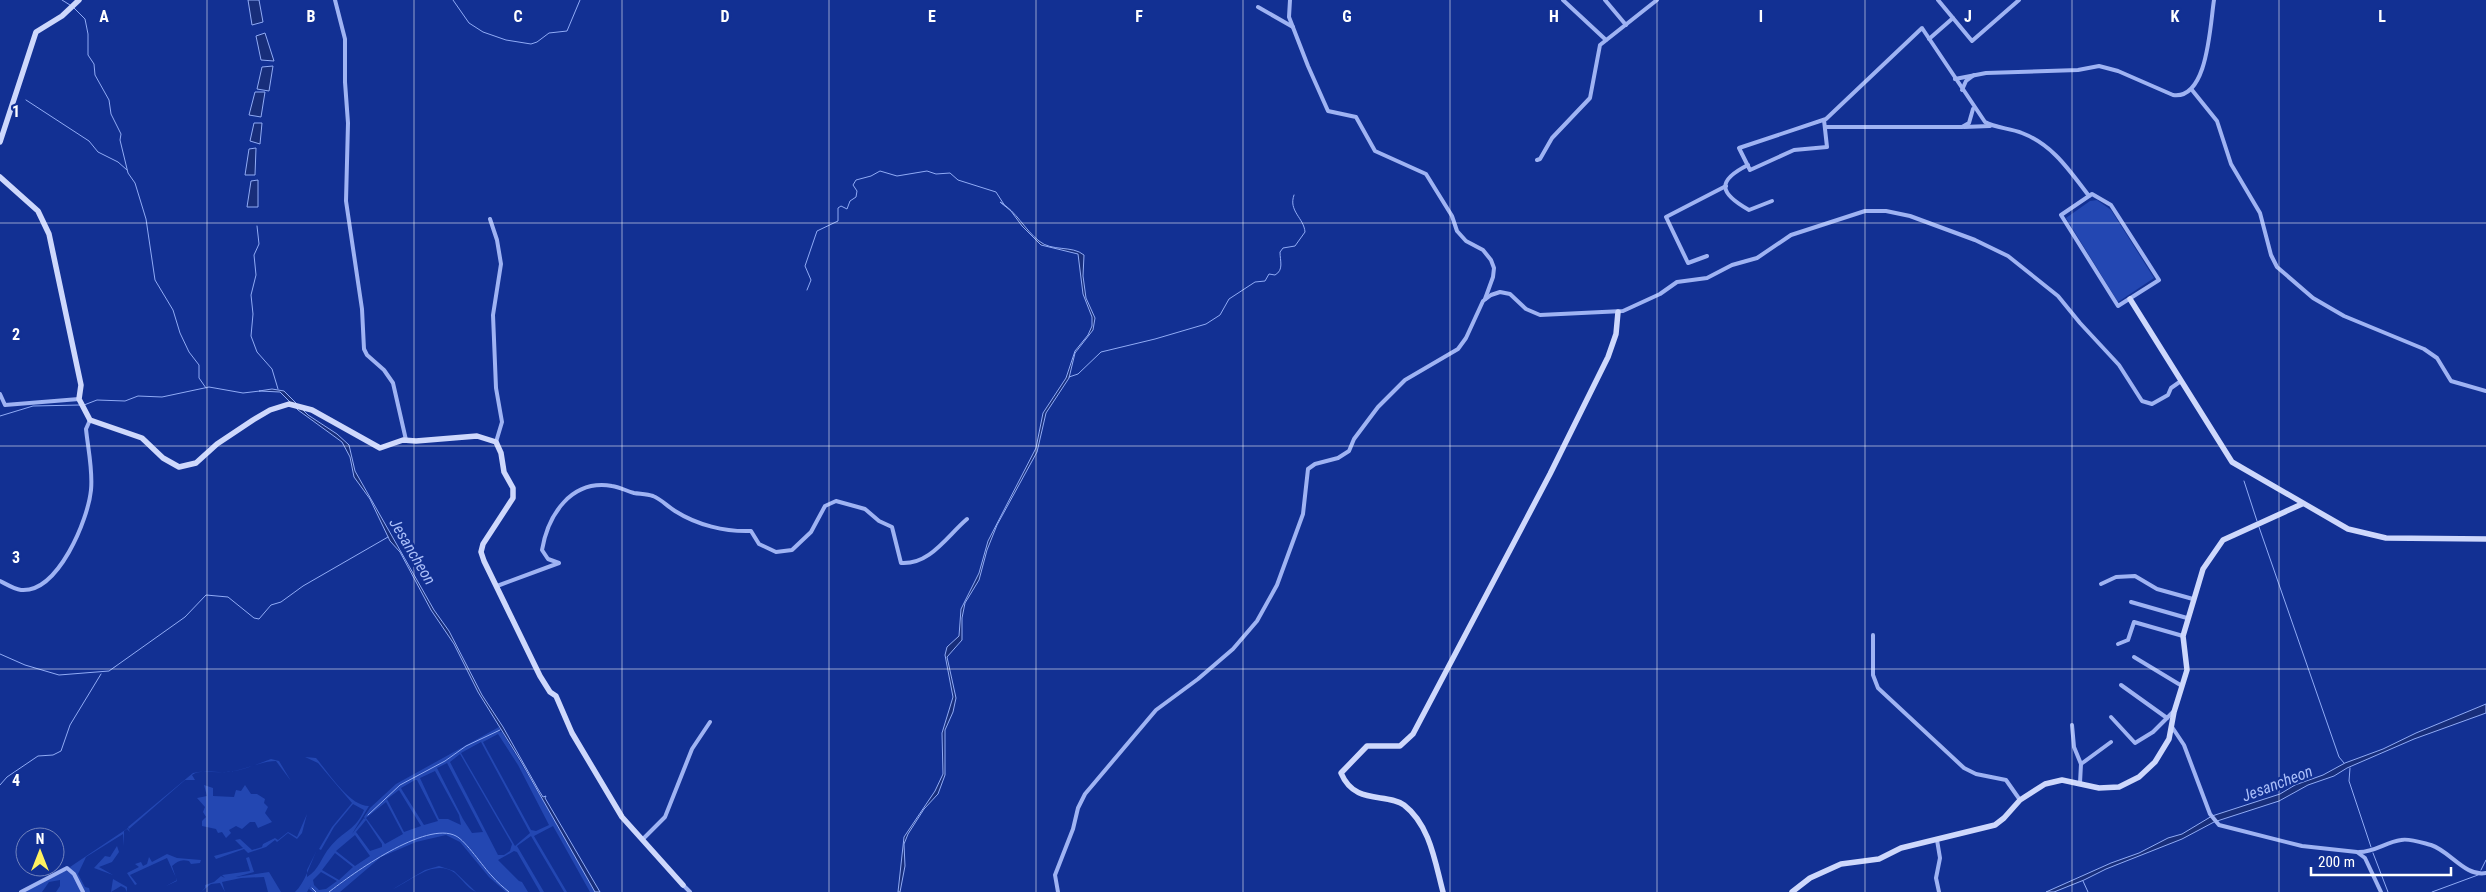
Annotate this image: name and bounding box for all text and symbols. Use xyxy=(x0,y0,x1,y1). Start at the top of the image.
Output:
text: A xyxy=(99,7,109,26)
text: B xyxy=(307,7,316,26)
text: C xyxy=(513,7,523,26)
text: D xyxy=(720,7,730,26)
text: E xyxy=(928,7,936,26)
text: F xyxy=(1135,7,1143,26)
text: G xyxy=(1342,7,1352,26)
text: H xyxy=(1549,7,1559,26)
text: I xyxy=(1759,7,1763,26)
text: J xyxy=(1964,7,1972,26)
text: K xyxy=(2171,7,2180,26)
text: L xyxy=(2378,7,2386,26)
text: 1 xyxy=(12,102,20,121)
text: 2 xyxy=(12,325,20,344)
water label: Jesancheon xyxy=(385,515,440,588)
text: 3 xyxy=(12,548,20,567)
water label: Jesancheon xyxy=(2239,761,2315,806)
text: 4 xyxy=(12,771,20,790)
north arrow xyxy=(15,827,65,877)
text: N xyxy=(36,831,44,847)
scale bar xyxy=(2311,844,2451,876)
text: 200 m xyxy=(2318,853,2355,871)

